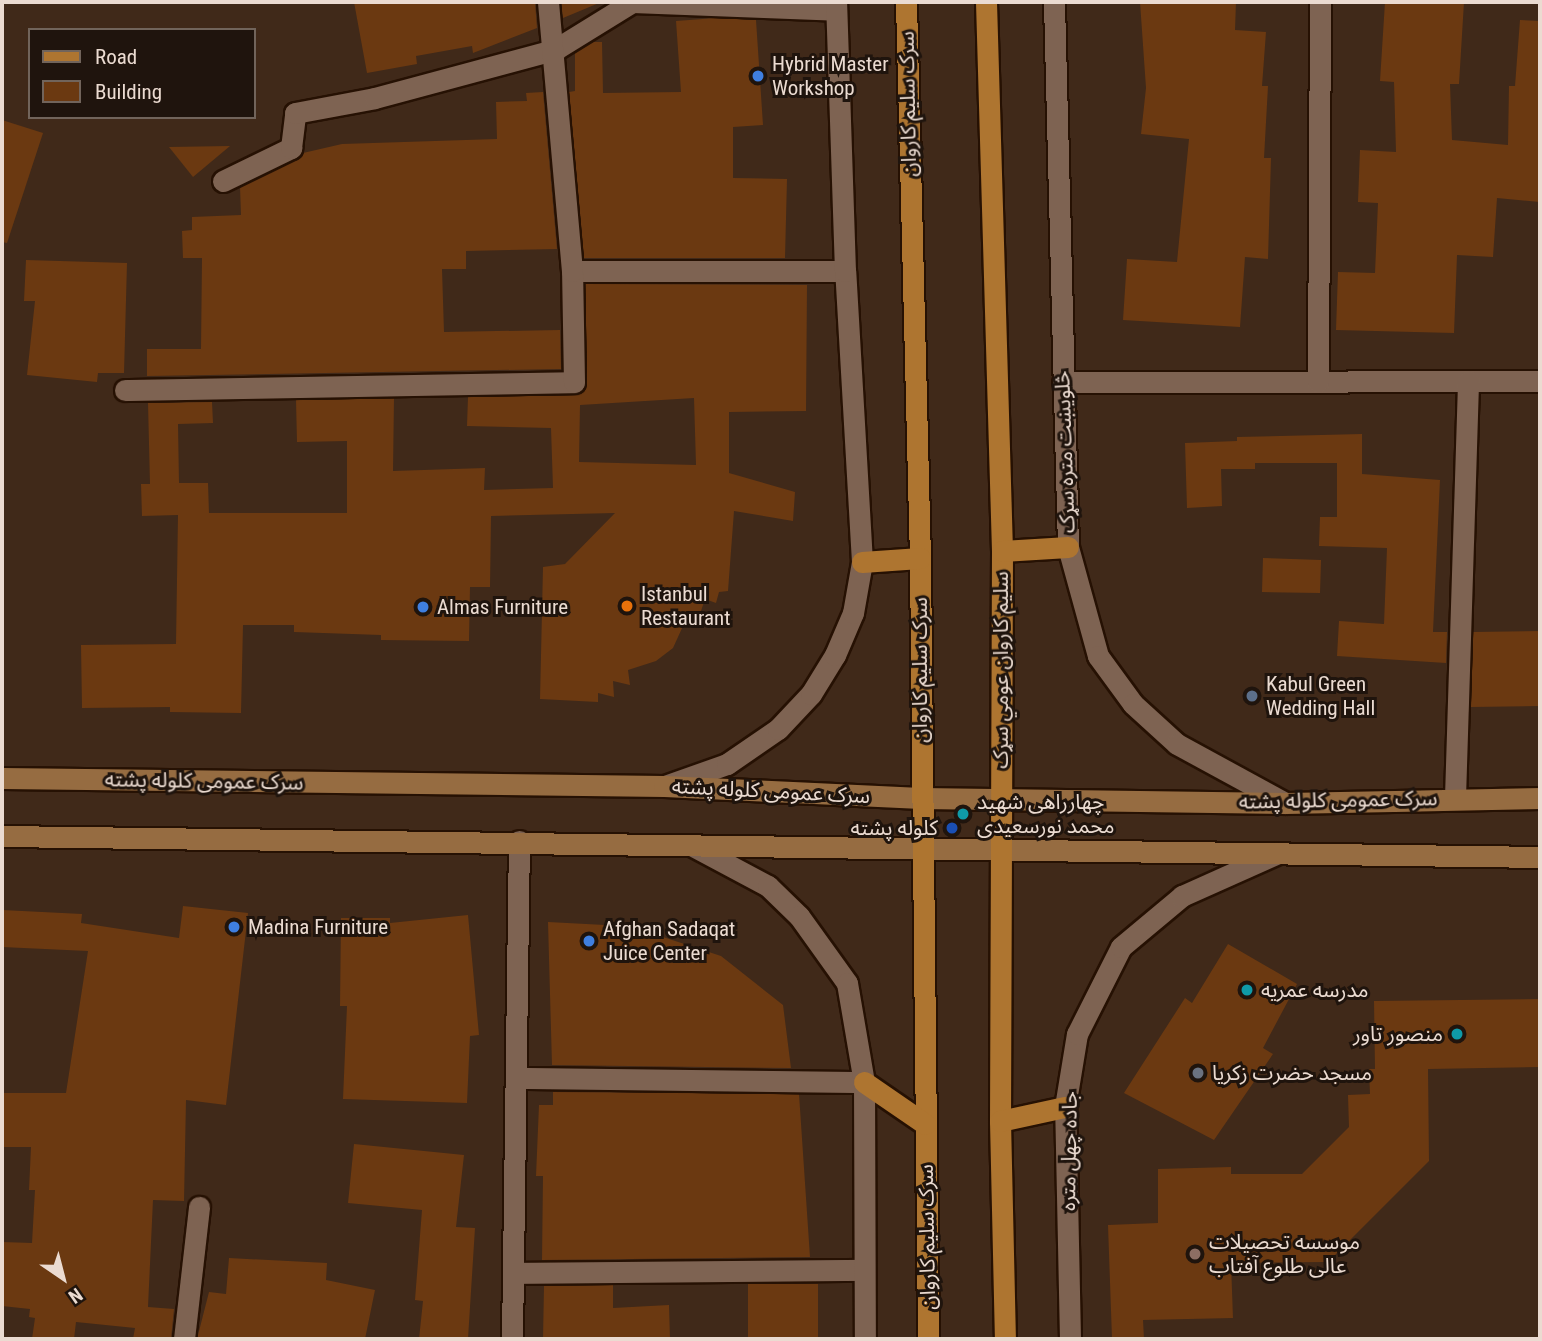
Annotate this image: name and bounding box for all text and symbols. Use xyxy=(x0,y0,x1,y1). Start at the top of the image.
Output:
legend xyxy=(28,28,256,119)
street label: سرک سلیم کاروان xyxy=(894,31,922,177)
text: Road xyxy=(95,45,137,69)
place label: Hybrid Master Workshop xyxy=(772,51,889,101)
marker: Hybrid Master Workshop xyxy=(750,68,766,84)
text: Building xyxy=(95,80,162,104)
street label: څلویښت متره سړک xyxy=(1050,370,1080,534)
street label: سلیم کاروان عومي سړک xyxy=(988,571,1014,769)
place label: Istanbul Restaurant xyxy=(641,581,730,631)
place label: Almas Furniture xyxy=(437,594,568,620)
street label: سرک سلیم کاروان xyxy=(907,597,933,743)
marker: Istanbul Restaurant xyxy=(619,598,635,614)
marker: Almas Furniture xyxy=(415,599,431,615)
place label: Kabul Green Wedding Hall xyxy=(1266,671,1375,721)
marker: Kabul Green Wedding Hall xyxy=(1244,688,1260,704)
street label: سرک عمومی کلوله پشته xyxy=(104,767,304,795)
street label: سرک عمومی کلوله پشته xyxy=(671,773,871,809)
street label: سرک عمومی کلوله پشته xyxy=(1238,786,1438,814)
place label: چهارراهی شهید محمد نورسعیدی xyxy=(977,789,1115,839)
marker: چهارراهی شهید محمد نورسعیدی xyxy=(955,806,971,822)
place label: کلوله پشته xyxy=(850,815,938,841)
marker: کلوله پشته xyxy=(944,820,960,836)
place label: Madina Furniture xyxy=(248,914,388,940)
place label: Afghan Sadaqat Juice Center xyxy=(603,916,735,966)
marker: Madina Furniture xyxy=(226,919,242,935)
marker: Afghan Sadaqat Juice Center xyxy=(581,933,597,949)
place label: مدرسه عمریه xyxy=(1261,977,1369,1003)
marker: مدرسه عمریه xyxy=(1239,982,1255,998)
place label: منصور تاور xyxy=(1353,1021,1443,1047)
marker: منصور تاور xyxy=(1449,1026,1465,1042)
place label: مسجد حضرت زکریا xyxy=(1212,1060,1372,1086)
marker: مسجد حضرت زکریا xyxy=(1190,1065,1206,1081)
street label: جاده چهل متره xyxy=(1055,1091,1083,1211)
street label: سرک سلیم کاروان xyxy=(913,1164,941,1310)
place label: موسسه تحصیلات عالی طلوع آفتاب xyxy=(1209,1229,1360,1279)
north arrow xyxy=(28,1243,98,1313)
marker: موسسه تحصیلات عالی طلوع آفتاب xyxy=(1187,1246,1203,1262)
text: N xyxy=(64,1283,87,1308)

